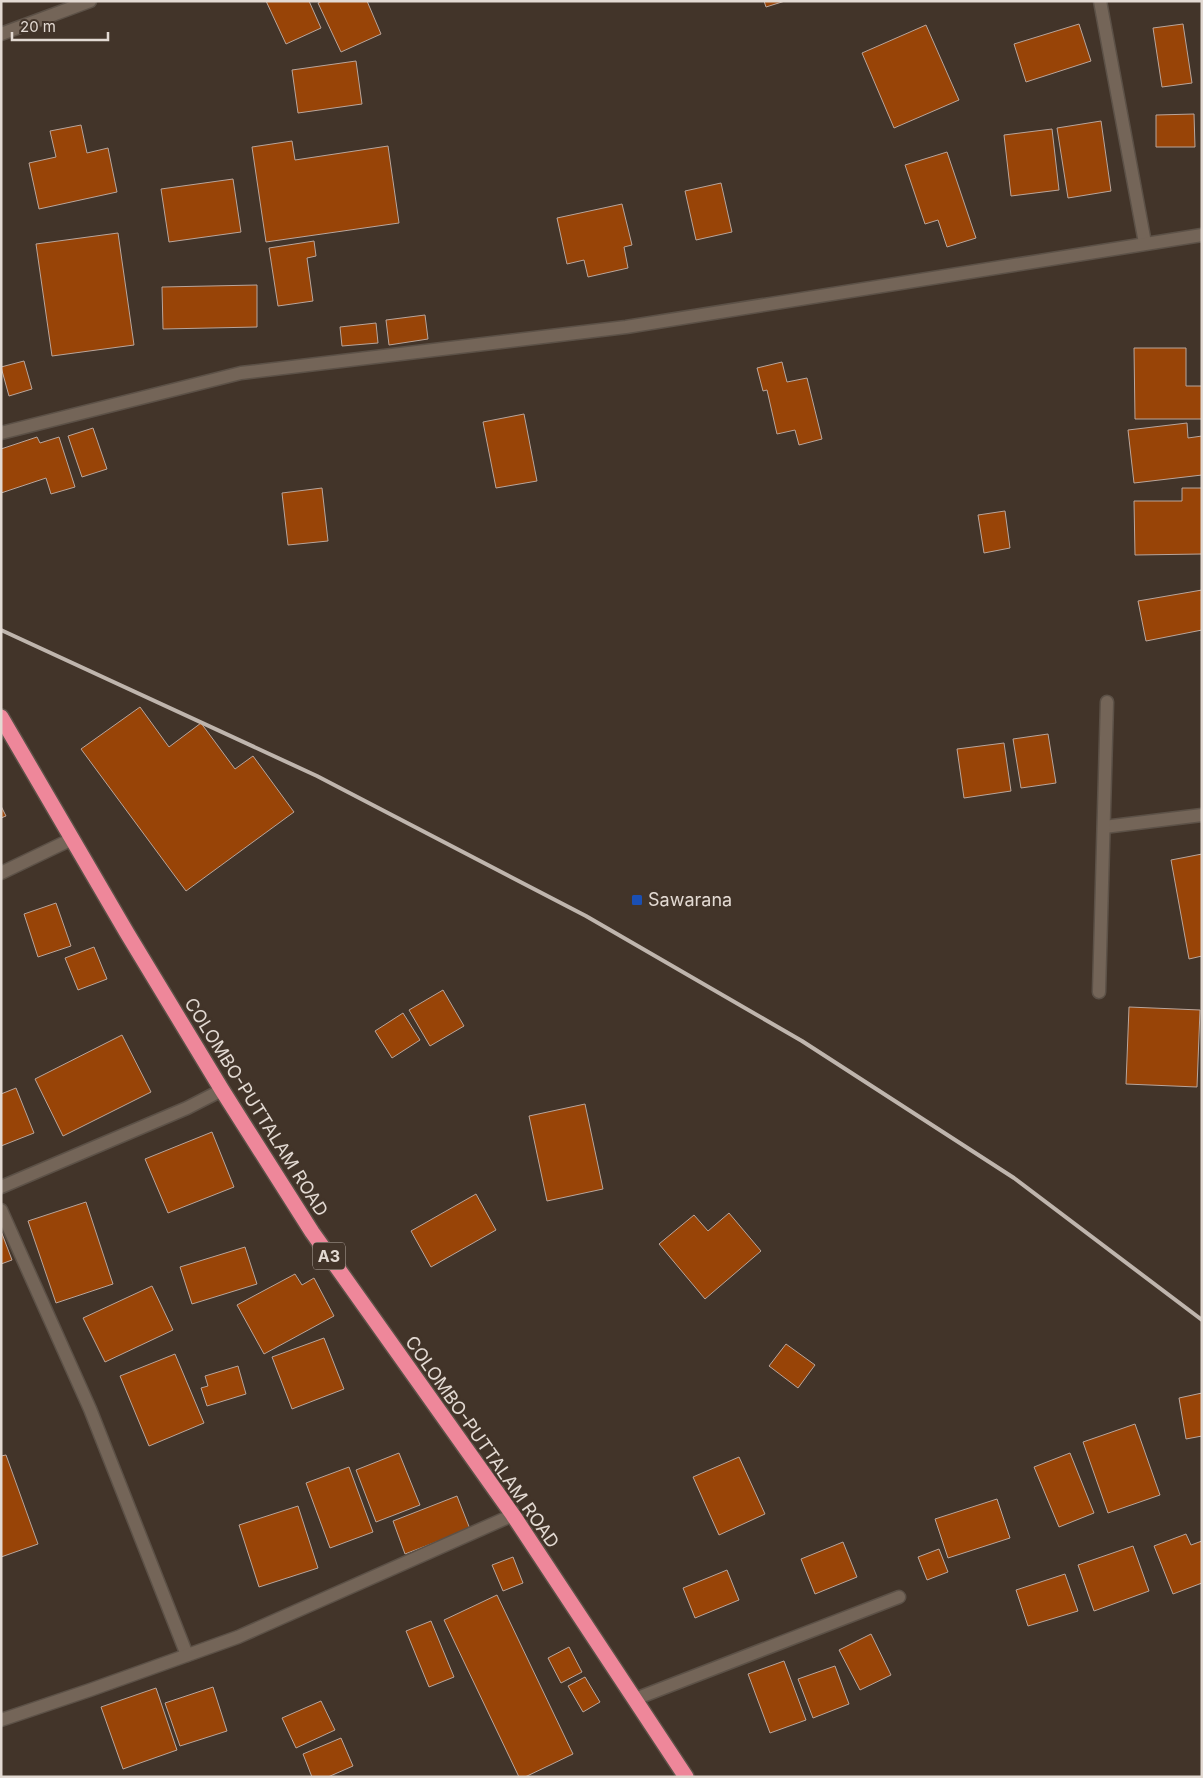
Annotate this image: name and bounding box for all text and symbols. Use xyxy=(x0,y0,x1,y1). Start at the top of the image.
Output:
scale bar xyxy=(12,10,109,42)
text: 20 m xyxy=(20,17,56,36)
place label: Sawarana xyxy=(648,889,732,910)
marker: Sawarana xyxy=(630,893,644,907)
street label: COLOMBO-PUTTALAM ROAD xyxy=(180,994,332,1220)
road number: A3 xyxy=(313,1242,345,1270)
street label: COLOMBO-PUTTALAM ROAD xyxy=(401,1332,564,1552)

